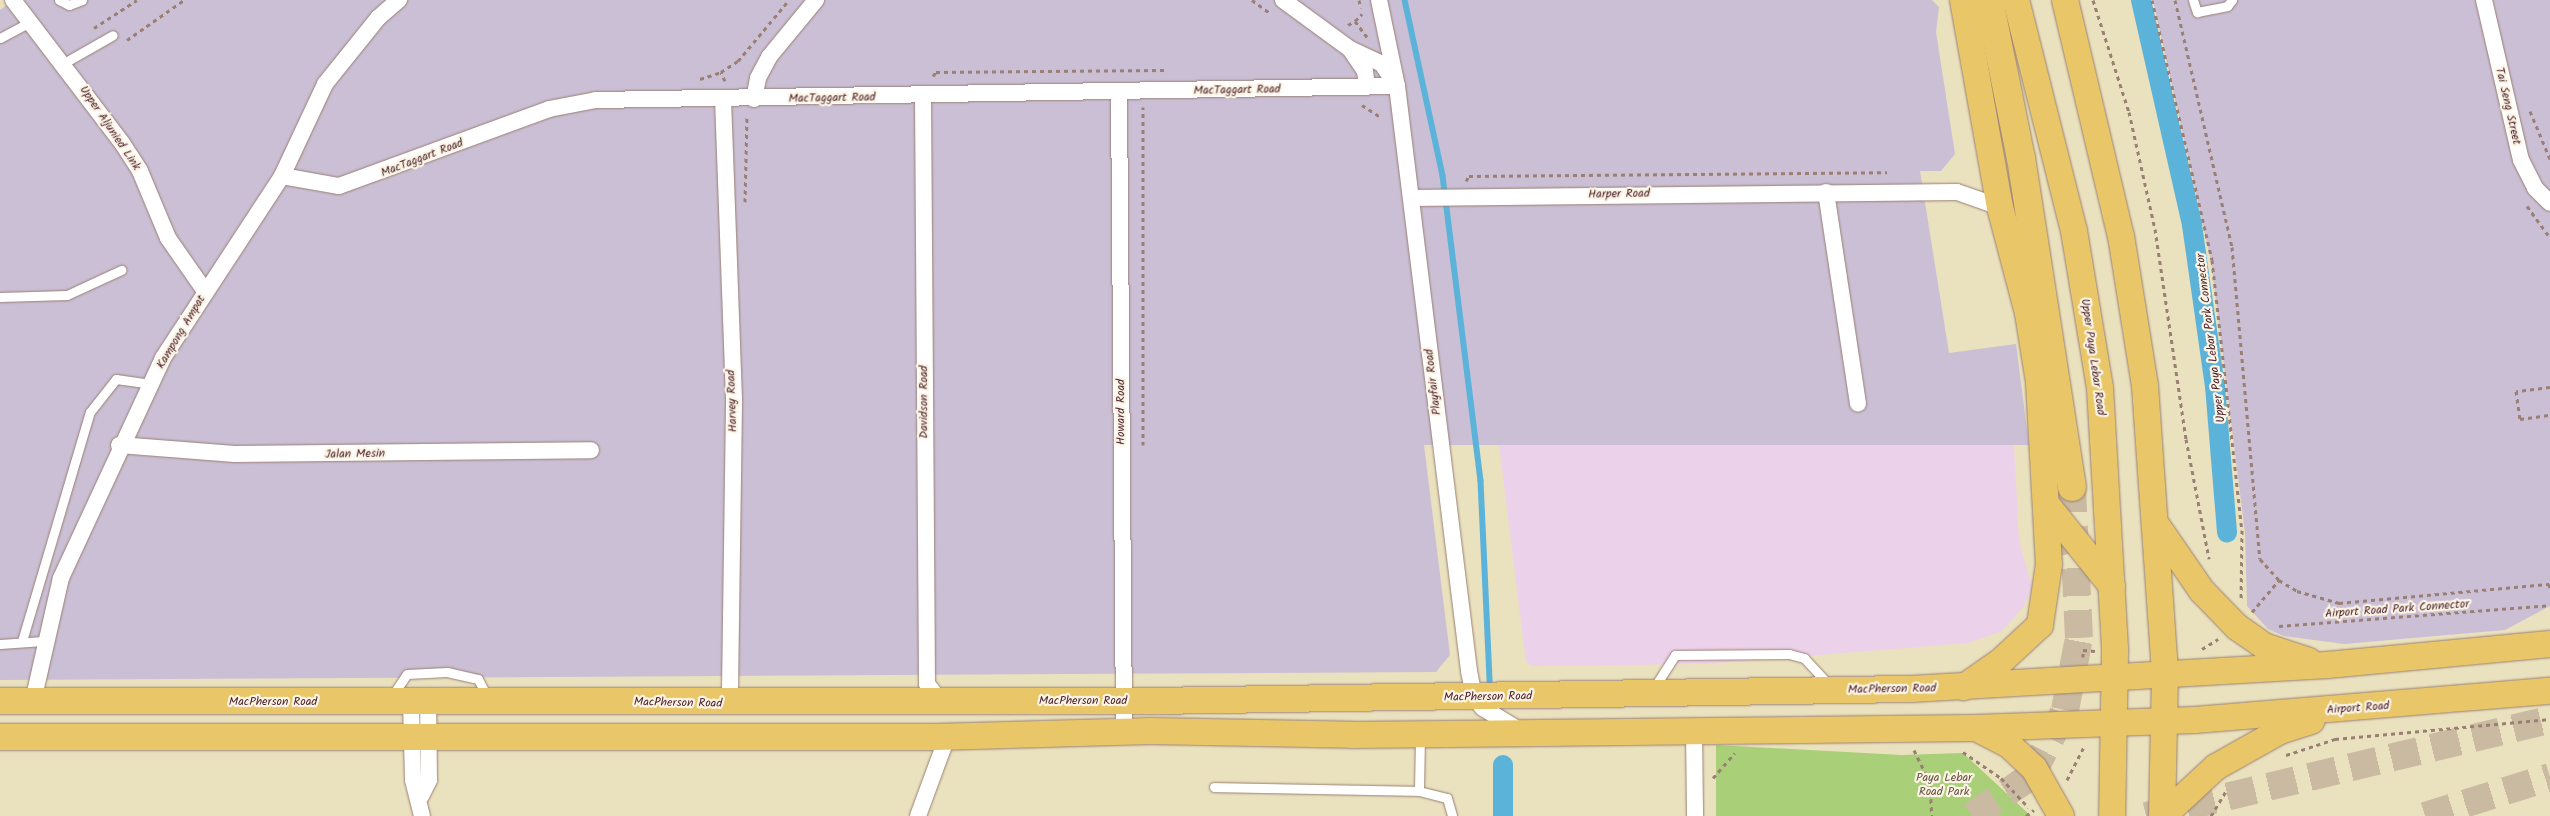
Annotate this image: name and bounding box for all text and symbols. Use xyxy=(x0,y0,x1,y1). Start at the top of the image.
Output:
street label: Tai Seng Street xyxy=(2492,66,2524,146)
street label: MacTaggart Road xyxy=(1193,82,1281,98)
street label: Upper Aljunied Link xyxy=(76,83,144,173)
street label: MacTaggart Road xyxy=(788,90,876,106)
street label: MacTaggart Road xyxy=(379,136,465,180)
street label: Harper Road xyxy=(1588,186,1650,202)
street label: Upper Paya Lebar Park Connector xyxy=(2193,253,2229,423)
street label: Kampong Ampat xyxy=(153,293,209,371)
street label: Upper Paya Lebar Road xyxy=(2078,298,2108,416)
street label: Playfair Road xyxy=(1422,348,1444,416)
street label: Davidson Road xyxy=(917,365,931,439)
street label: Harvey Road xyxy=(724,369,740,433)
street label: Howard Road xyxy=(1114,379,1128,445)
street label: Jalan Mesin xyxy=(325,446,385,462)
street label: Airport Road Park Connector xyxy=(2324,597,2470,621)
street label: MacPherson Road xyxy=(1848,681,1936,697)
street label: MacPherson Road xyxy=(1444,689,1532,705)
street label: MacPherson Road xyxy=(1039,694,1127,708)
street label: MacPherson Road xyxy=(229,695,317,709)
street label: MacPherson Road xyxy=(634,695,722,711)
street label: Airport Road xyxy=(2326,699,2390,717)
park label: Paya Lebar Road Park xyxy=(1916,771,1972,799)

